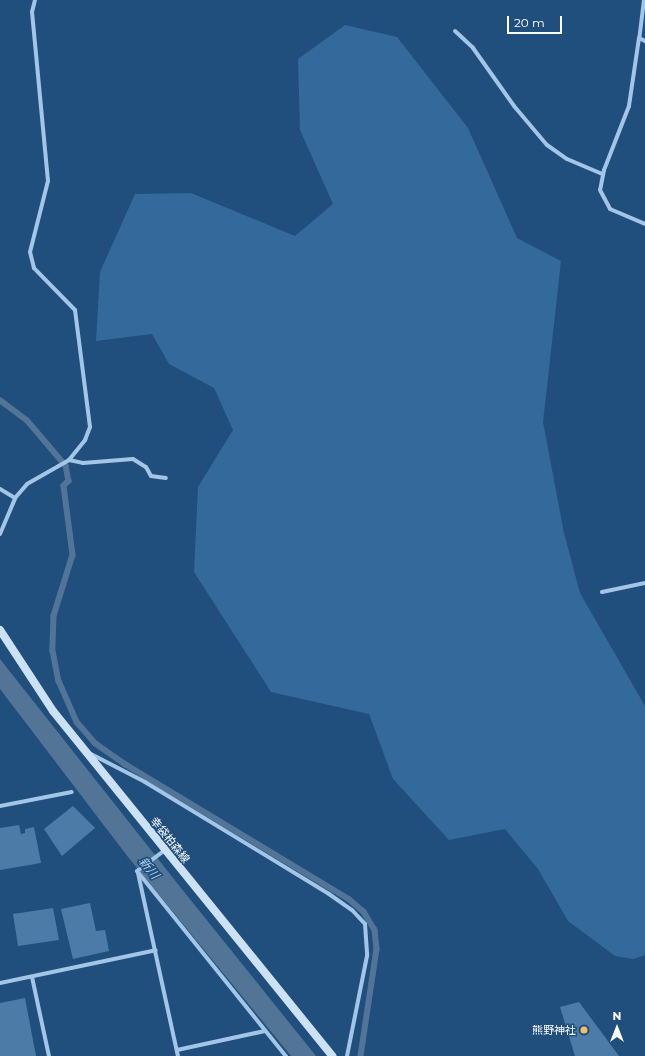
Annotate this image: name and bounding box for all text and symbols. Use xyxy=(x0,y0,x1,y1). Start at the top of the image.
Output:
scale bar xyxy=(509,8,564,34)
text: 20 m xyxy=(514,15,545,30)
street label: 幸袋柏森線 xyxy=(148,814,192,866)
water label: 新川 xyxy=(136,854,162,882)
north arrow xyxy=(597,1008,637,1048)
text: N xyxy=(613,1009,621,1023)
place label: 熊野神社 xyxy=(532,1023,576,1037)
marker: 熊野神社 xyxy=(579,1025,589,1035)

